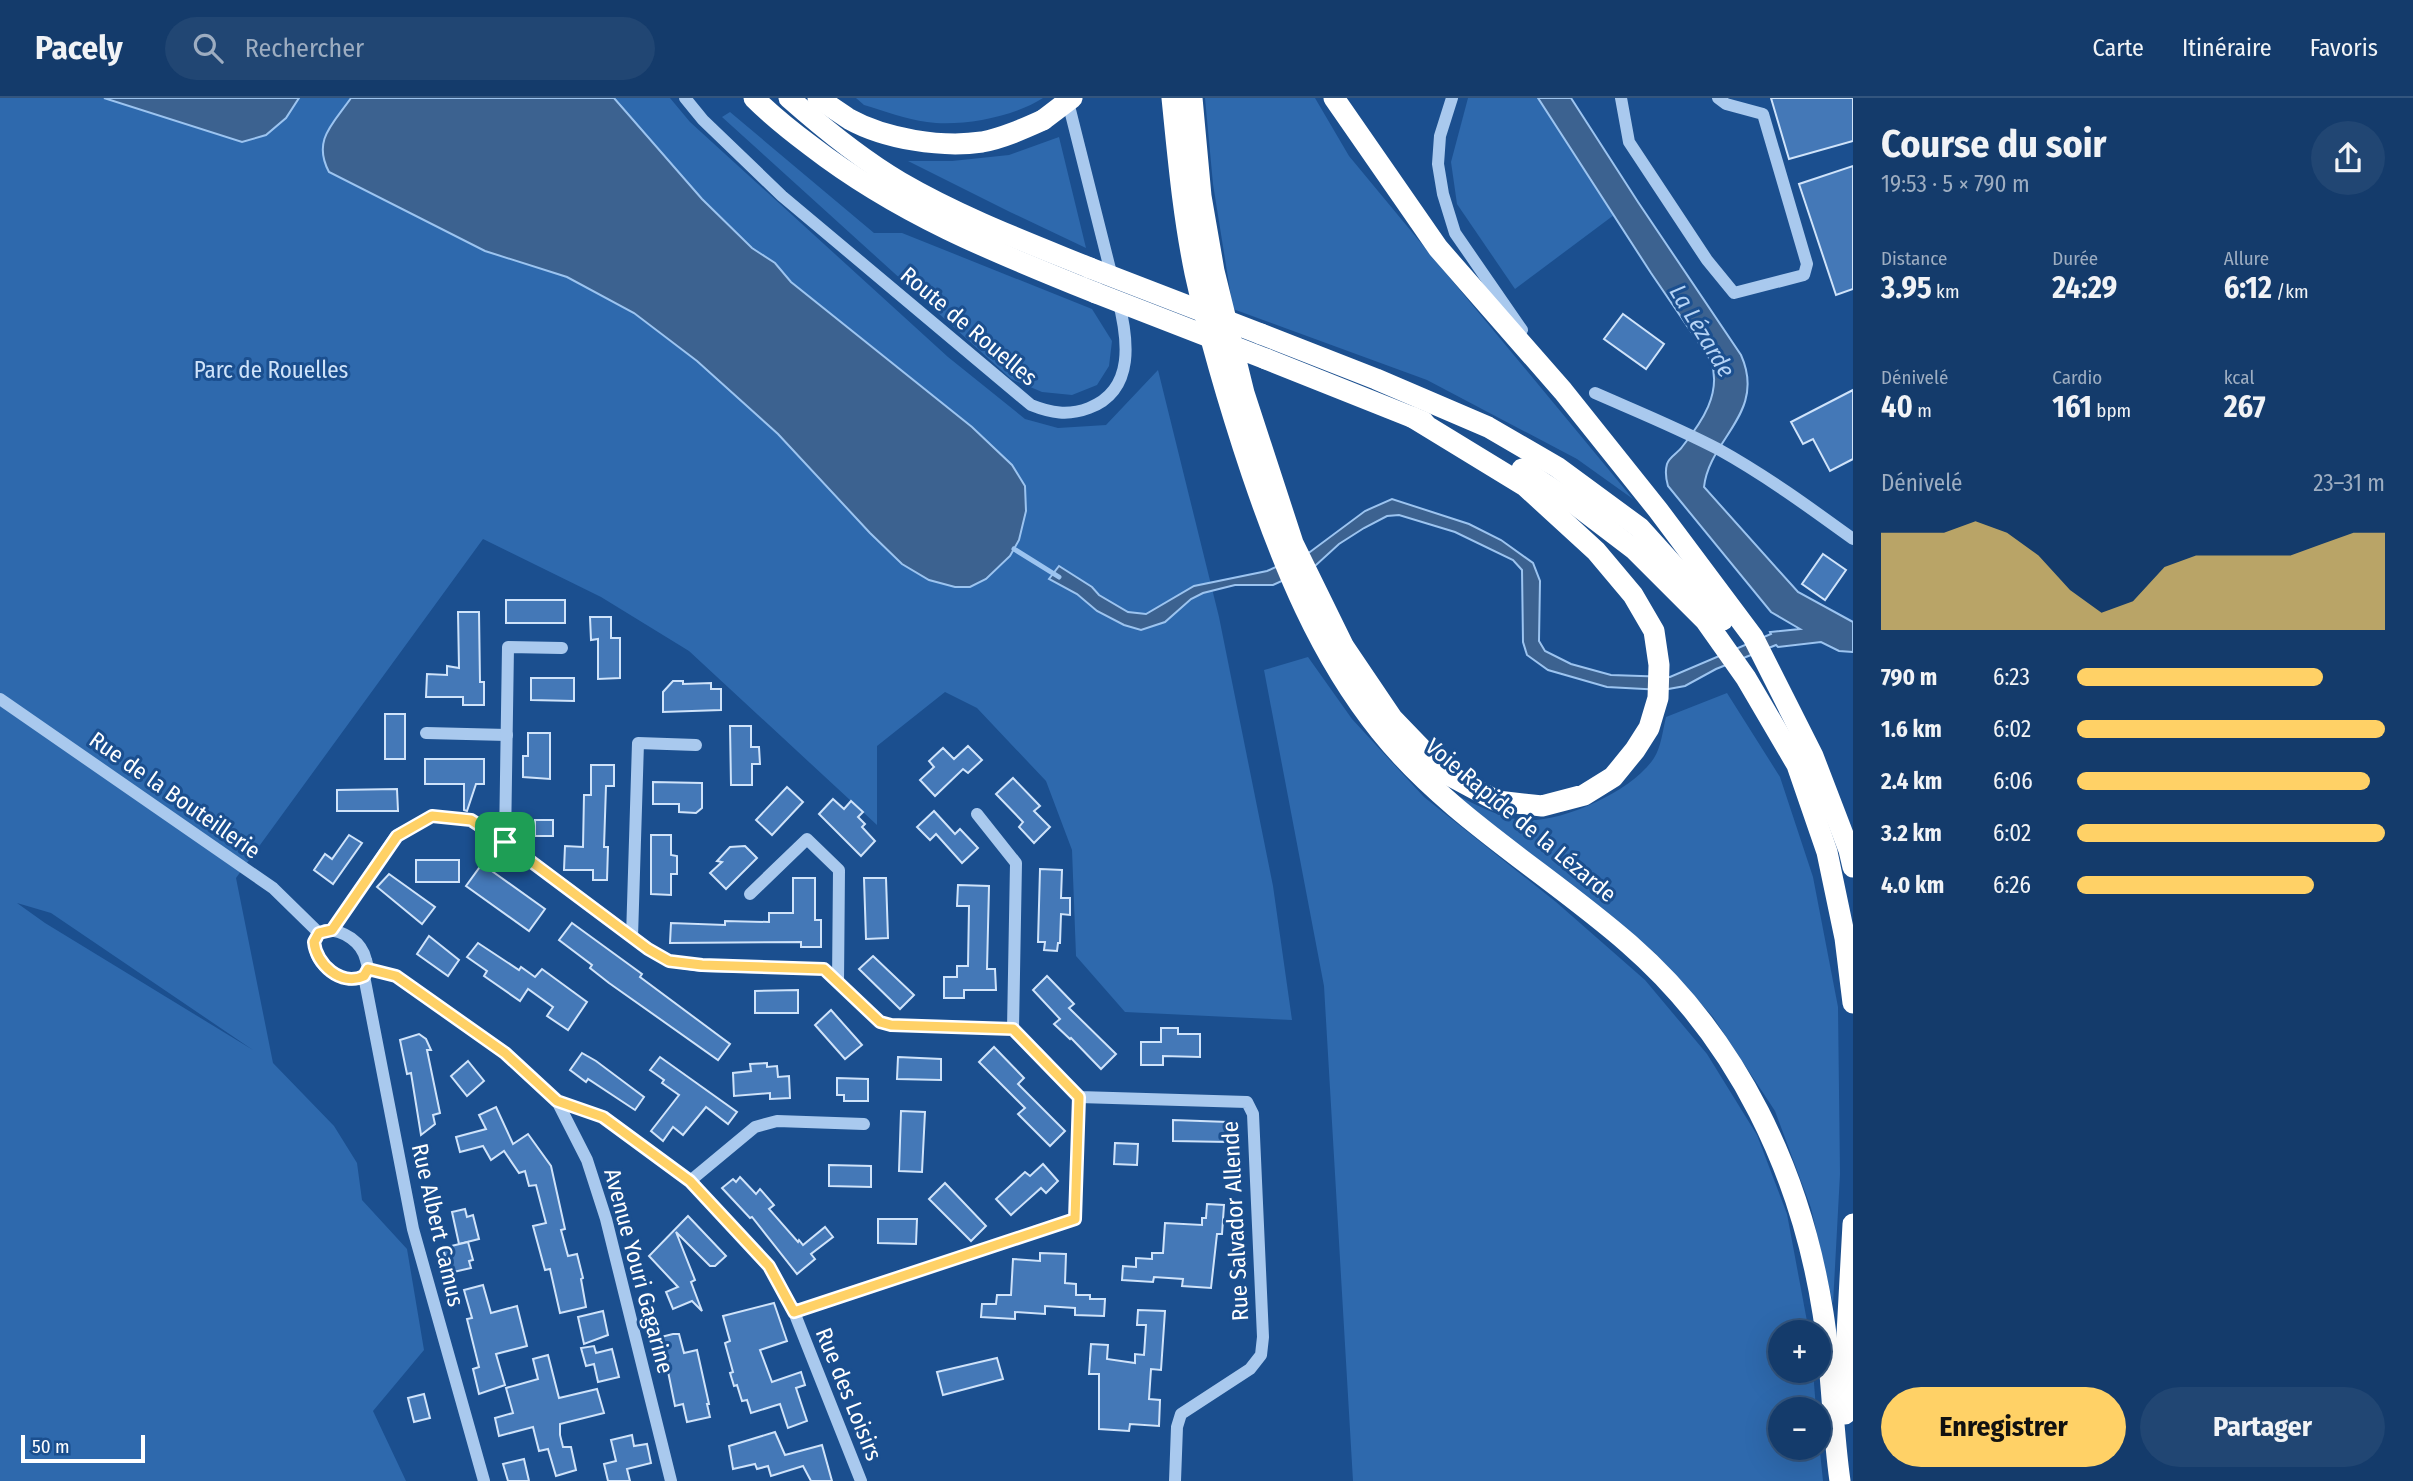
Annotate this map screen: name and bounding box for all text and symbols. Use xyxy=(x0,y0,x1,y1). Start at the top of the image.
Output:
search box xyxy=(165,17,655,80)
text: Pacely xyxy=(35,28,123,68)
icon: search xyxy=(189,29,227,67)
text: Rechercher xyxy=(245,33,364,64)
text: Carte xyxy=(2093,34,2144,62)
text: Itinéraire xyxy=(2182,34,2272,62)
text: Favoris xyxy=(2310,34,2378,62)
text: Course du soir xyxy=(1881,121,2107,167)
button: share xyxy=(2311,121,2385,195)
text: 19:53 · 5 × 790 m xyxy=(1881,170,2030,198)
text: Distance xyxy=(1881,247,1948,270)
text: Durée xyxy=(2052,247,2098,270)
text: Allure xyxy=(2224,247,2269,270)
street label: Route de Rouelles xyxy=(895,261,1043,392)
text: 3.95 xyxy=(1881,270,1932,306)
text: 24:29 xyxy=(2052,270,2117,306)
text: 6:12 xyxy=(2224,270,2272,306)
water label: La Lézarde xyxy=(1664,280,1740,382)
text: km xyxy=(1932,280,1960,303)
text: /km xyxy=(2272,280,2309,303)
park label: Parc de Rouelles xyxy=(194,356,349,384)
text: Dénivelé xyxy=(1881,366,1948,389)
text: Cardio xyxy=(2052,366,2102,389)
text: kcal xyxy=(2224,366,2254,389)
text: 40 xyxy=(1881,389,1913,425)
text: 161 xyxy=(2052,389,2092,425)
text: 267 xyxy=(2224,389,2265,425)
text: m xyxy=(1913,399,1932,422)
text: bpm xyxy=(2092,399,2131,422)
text: Dénivelé xyxy=(1881,469,1962,497)
text: 23–31 m xyxy=(2313,469,2385,497)
text: 790 m xyxy=(1881,663,1937,691)
text: 6:23 xyxy=(1993,663,2030,691)
text: 1.6 km xyxy=(1881,715,1942,743)
text: 6:02 xyxy=(1993,715,2031,743)
street label: Rue de la Bouteillerie xyxy=(84,725,266,865)
street label: Voie Rapide de la Lézarde xyxy=(1420,732,1622,908)
text: 2.4 km xyxy=(1881,767,1942,795)
text: 6:06 xyxy=(1993,767,2033,795)
pin xyxy=(475,812,535,872)
text: 3.2 km xyxy=(1881,819,1942,847)
text: 6:02 xyxy=(1993,819,2031,847)
icon: arrive xyxy=(486,823,524,861)
text: 4.0 km xyxy=(1881,871,1944,899)
text: 6:26 xyxy=(1993,871,2031,899)
street label: Rue Salvador Allende xyxy=(1216,1120,1254,1322)
street label: Rue Albert Camus xyxy=(406,1141,470,1309)
street label: Avenue Youri Gagarine xyxy=(598,1165,680,1377)
map controls xyxy=(1768,1320,1831,1460)
button: + xyxy=(1768,1320,1831,1383)
street label: Rue des Loisirs xyxy=(810,1323,888,1465)
button: Enregistrer xyxy=(1881,1387,2126,1467)
button: Partager xyxy=(2140,1387,2385,1467)
button: − xyxy=(1768,1397,1831,1460)
scale bar xyxy=(21,1432,145,1464)
text: 50 m xyxy=(32,1435,70,1458)

